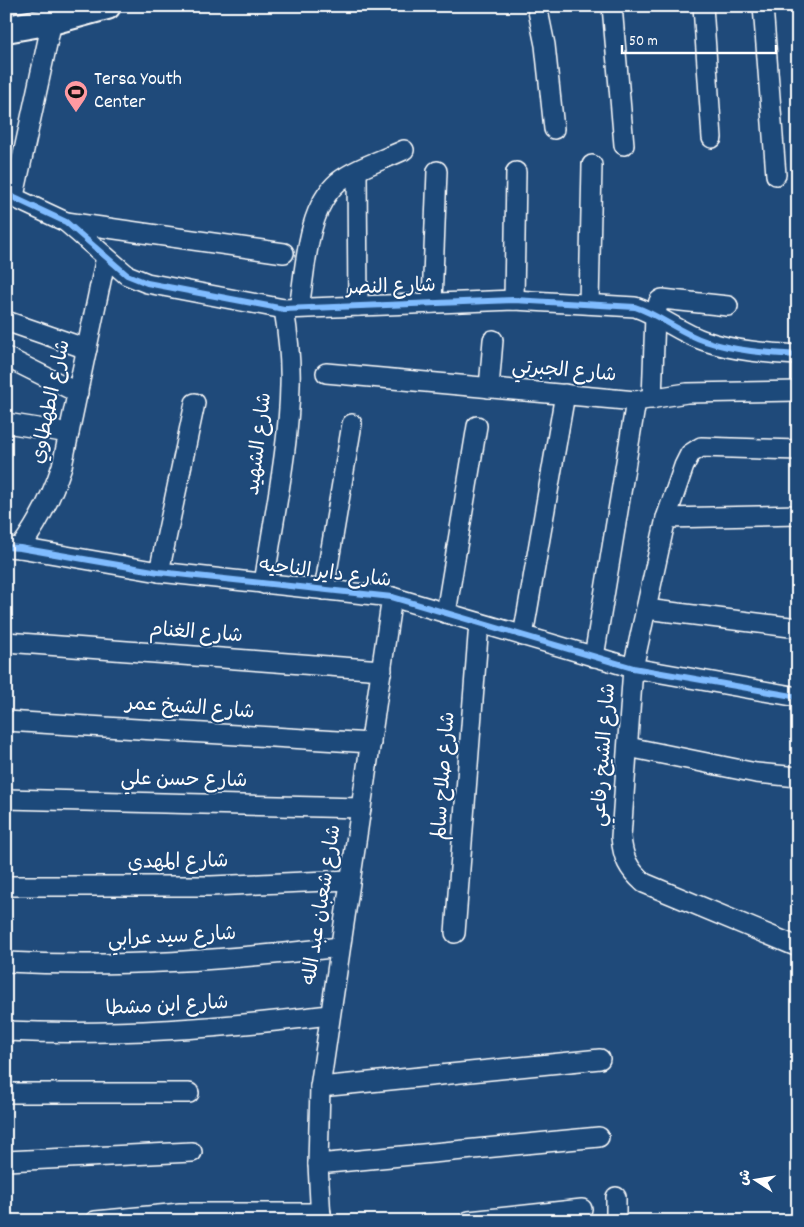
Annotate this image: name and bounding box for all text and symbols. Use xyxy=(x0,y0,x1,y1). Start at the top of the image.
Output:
scale bar xyxy=(622,22,775,54)
text: 50 m xyxy=(629,31,658,53)
place label: Tersa Youth Center xyxy=(94,66,182,117)
sports icon: Tersa Youth Center xyxy=(63,79,89,113)
street label: شارع النصر xyxy=(344,272,436,304)
street label: شارع الطهطاوي xyxy=(25,337,79,467)
street label: شارع الجبرتي xyxy=(511,353,617,392)
street label: شارع الشهيد xyxy=(240,391,280,497)
street label: شارع داير الناحيه xyxy=(257,552,393,596)
street label: شارع الغنام xyxy=(148,617,244,651)
street label: شارع الشيخ رفاعي xyxy=(586,682,625,828)
street label: شارع الشيخ عمر xyxy=(123,690,255,727)
street label: شارع صلاح سالم xyxy=(427,711,463,841)
street label: شارع حسن علي xyxy=(120,766,248,797)
street label: شارع شعبان عبد الله xyxy=(297,823,349,987)
street label: شارع المهدي xyxy=(127,848,229,878)
street label: شارع سيد عرابي xyxy=(107,921,237,956)
street label: شارع ابن مشطا xyxy=(105,990,229,1024)
north arrow xyxy=(732,1154,782,1204)
text: ش xyxy=(734,1168,757,1187)

